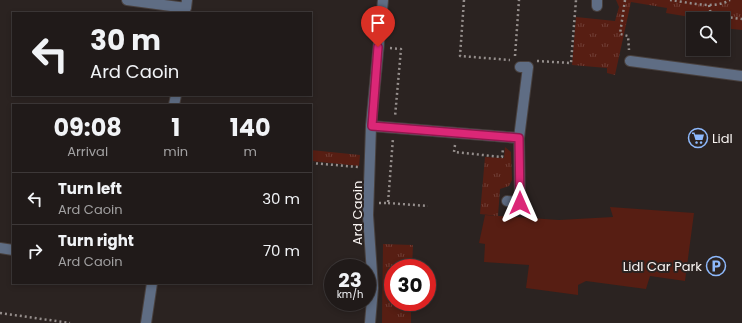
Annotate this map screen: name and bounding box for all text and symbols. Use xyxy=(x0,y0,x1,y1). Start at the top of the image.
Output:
pin xyxy=(361,6,395,47)
icon: arrive xyxy=(367,12,389,34)
map controls xyxy=(686,12,730,56)
button: search xyxy=(686,12,730,56)
text: 30 m xyxy=(90,21,161,60)
icon: left xyxy=(24,28,76,80)
text: Ard Caoin xyxy=(90,59,179,84)
text: 09:08 xyxy=(53,111,122,144)
text: 1 xyxy=(171,111,180,144)
text: 140 xyxy=(230,111,271,144)
supermarket icon: Lidl xyxy=(687,127,709,149)
place label: Lidl xyxy=(712,129,733,148)
text: Arrival xyxy=(67,142,108,161)
text: min xyxy=(163,142,188,161)
text: m xyxy=(243,142,257,161)
text: Turn left xyxy=(58,178,122,199)
street label: Ard Caoin xyxy=(348,181,367,245)
position arrow xyxy=(499,182,541,224)
icon: left xyxy=(24,188,46,210)
text: 30 m xyxy=(262,188,300,209)
text: Ard Caoin xyxy=(58,200,123,219)
text: Turn right xyxy=(58,230,134,251)
icon: right xyxy=(24,240,46,262)
text: 70 m xyxy=(263,240,300,261)
text: Ard Caoin xyxy=(58,252,123,271)
parking icon: Lidl Car Park xyxy=(705,255,727,277)
place label: Lidl Car Park xyxy=(623,257,702,276)
speed limit sign: 30 xyxy=(384,259,436,311)
text: 23 xyxy=(338,266,362,294)
text: km/h xyxy=(337,287,363,302)

